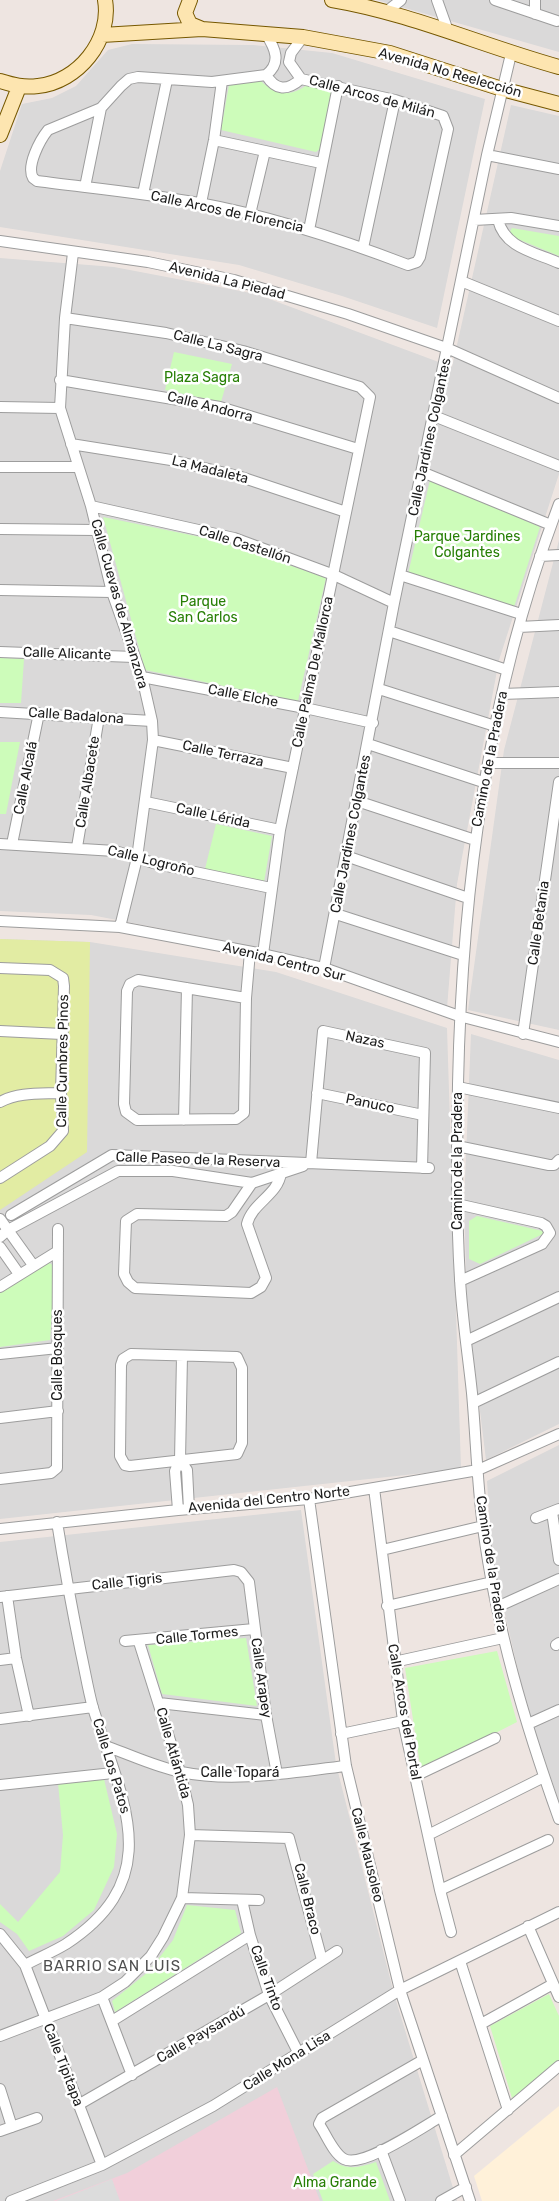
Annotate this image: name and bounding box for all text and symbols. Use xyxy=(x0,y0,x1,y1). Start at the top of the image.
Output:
street label: Avenida No Reelección xyxy=(376,44,524,102)
street label: Calle Arcos de Milán xyxy=(307,72,437,122)
street label: Calle Arcos de Florencia xyxy=(149,188,305,236)
street label: Avenida La Piedad xyxy=(167,258,287,304)
street label: Calle La Sagra xyxy=(171,327,265,365)
street label: Calle Jardines Colgantes xyxy=(405,356,455,518)
park label: Plaza Sagra xyxy=(164,370,240,386)
street label: Calle Andorra xyxy=(165,388,255,426)
street label: La Madaleta xyxy=(170,452,250,488)
street label: Calle Cuevas de Almanzora xyxy=(87,517,151,691)
street label: Calle Castellón xyxy=(197,522,293,568)
park label: Parque Jardines Colgantes xyxy=(414,529,520,562)
park label: Parque San Carlos xyxy=(168,594,238,626)
street label: Calle Palma De Mallorca xyxy=(289,595,337,749)
street label: Calle Alicante xyxy=(23,644,111,664)
street label: Calle Elche xyxy=(206,681,280,711)
street label: Camino de la Pradera xyxy=(469,690,511,828)
street label: Calle Badalona xyxy=(28,704,124,728)
street label: Calle Albacete xyxy=(72,735,104,829)
street label: Calle Terraza xyxy=(181,737,265,771)
street label: Calle Alcalá xyxy=(11,740,41,816)
street label: Calle Jardines Colgantes xyxy=(327,753,375,915)
street label: Calle Lérida xyxy=(174,800,252,832)
street label: Calle Logroño xyxy=(106,842,196,880)
street label: Calle Betania xyxy=(525,880,553,966)
street label: Avenida Centro Sur xyxy=(221,939,347,985)
street label: Calle Cumbres Pinos xyxy=(53,994,73,1128)
street label: Nazas xyxy=(344,1028,386,1052)
street label: Panuco xyxy=(344,1091,396,1117)
street label: Camino de la Pradera xyxy=(450,1092,466,1230)
street label: Calle Paseo de la Reserva xyxy=(115,1149,281,1171)
street label: Calle Bosques xyxy=(50,1309,66,1401)
street label: Avenida del Centro Norte xyxy=(187,1483,351,1517)
street label: Camino de la Pradera xyxy=(472,1495,510,1633)
street label: Calle Tigris xyxy=(91,1570,163,1594)
street label: Calle Tormes xyxy=(155,1623,239,1649)
street label: Calle Arapey xyxy=(247,1637,275,1719)
street label: Calle Arcos del Portal xyxy=(384,1643,424,1781)
street label: Calle Atlántida xyxy=(152,1705,194,1801)
street label: Calle Los Patos xyxy=(89,1716,133,1816)
street label: Calle Topará xyxy=(201,1765,279,1781)
street label: Calle Mausoleo xyxy=(347,1806,387,1904)
street label: Calle Braco xyxy=(290,1861,324,1937)
street label: Calle Tinto xyxy=(246,1943,286,2013)
district label: BARRIO SAN LUIS xyxy=(41,1958,183,1976)
street label: Calle Paysandú xyxy=(154,2003,248,2067)
street label: Calle Tipitapa xyxy=(39,2021,87,2109)
street label: Calle Mona Lisa xyxy=(240,2027,334,2095)
park label: Alma Grande xyxy=(293,2175,377,2191)

